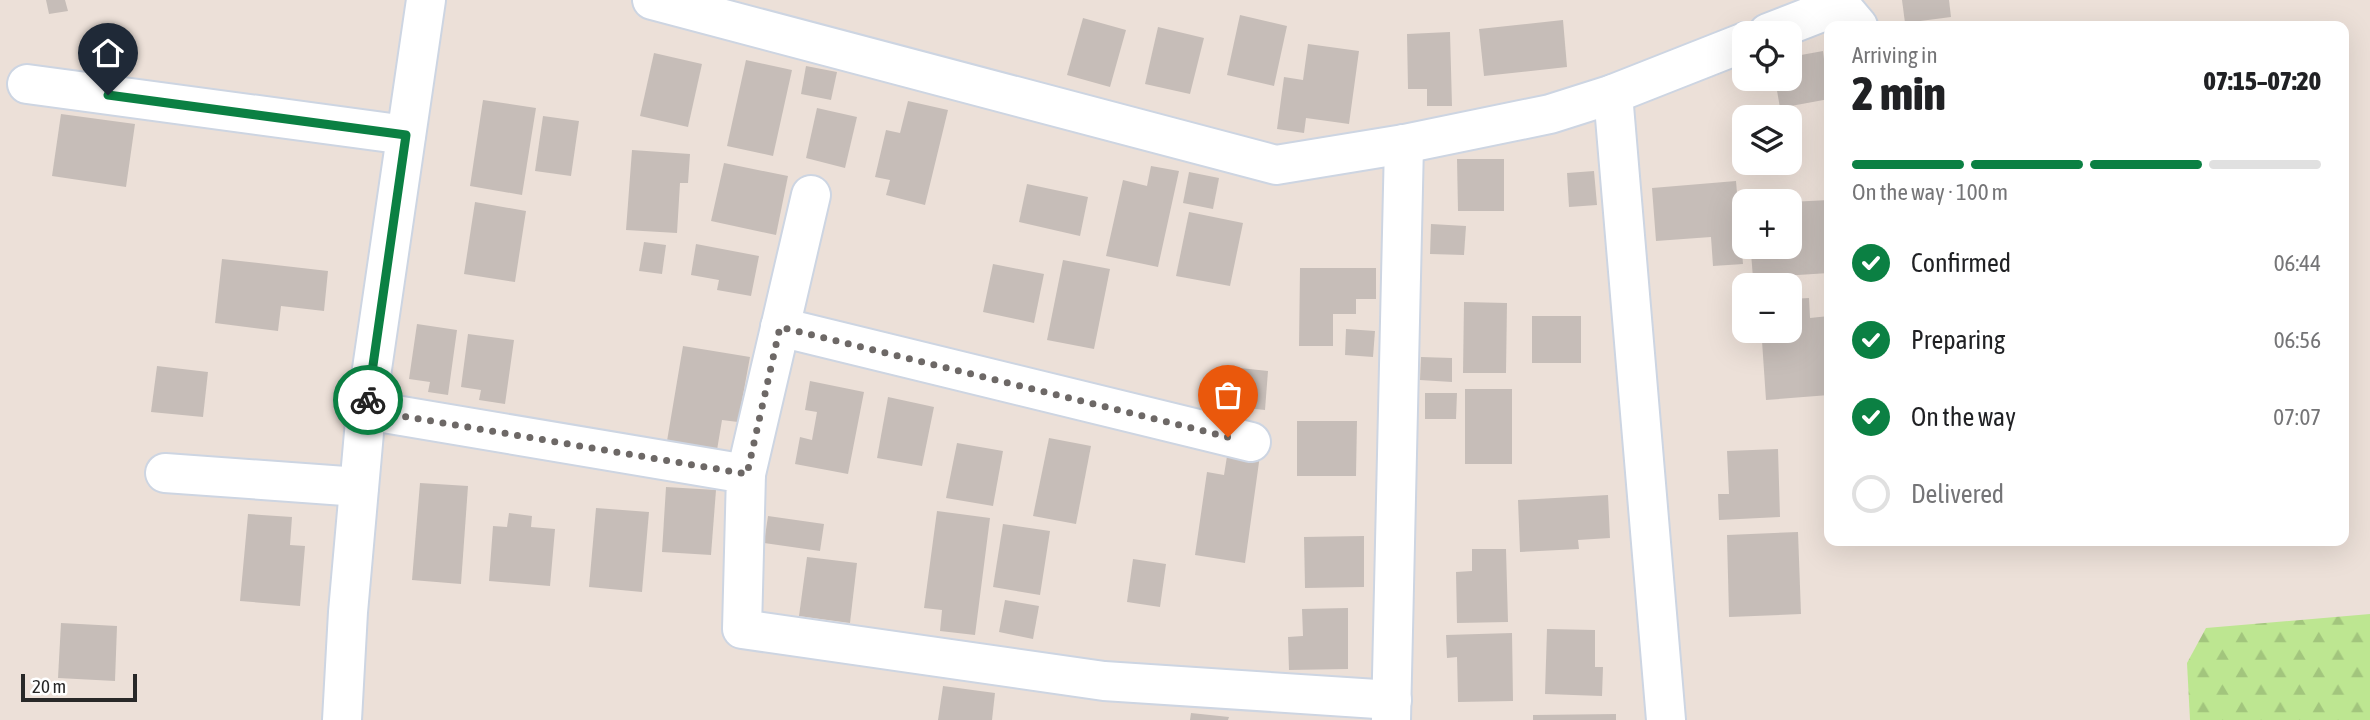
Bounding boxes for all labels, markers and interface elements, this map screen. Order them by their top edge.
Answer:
map controls [1732,21,1802,343]
button: locate [1732,21,1802,91]
pin [78,23,138,95]
icon: home [89,34,127,72]
text: Arriving in [1852,42,1938,68]
text: 07:15–07:20 [2204,66,2321,96]
text: 2 min [1852,67,1946,120]
button: layers [1732,105,1802,175]
text: On the way · 100 m [1852,179,2008,205]
button: + [1732,189,1802,259]
icon: check [1852,244,1890,282]
text: Confirmed [1911,248,2011,278]
text: 06:44 [2274,250,2321,276]
button: − [1732,273,1802,343]
icon: check [1852,321,1890,359]
text: Preparing [1911,325,2005,355]
text: 06:56 [2274,327,2321,353]
courier [333,365,403,435]
pin [1198,365,1258,437]
icon: bag [1209,376,1247,414]
icon: bike [349,381,387,419]
icon: check [1852,398,1890,436]
text: On the way [1911,402,2016,432]
text: 07:07 [2273,404,2321,430]
text: Delivered [1911,479,2004,509]
scale bar [21,671,136,703]
text: 20 m [32,675,66,697]

